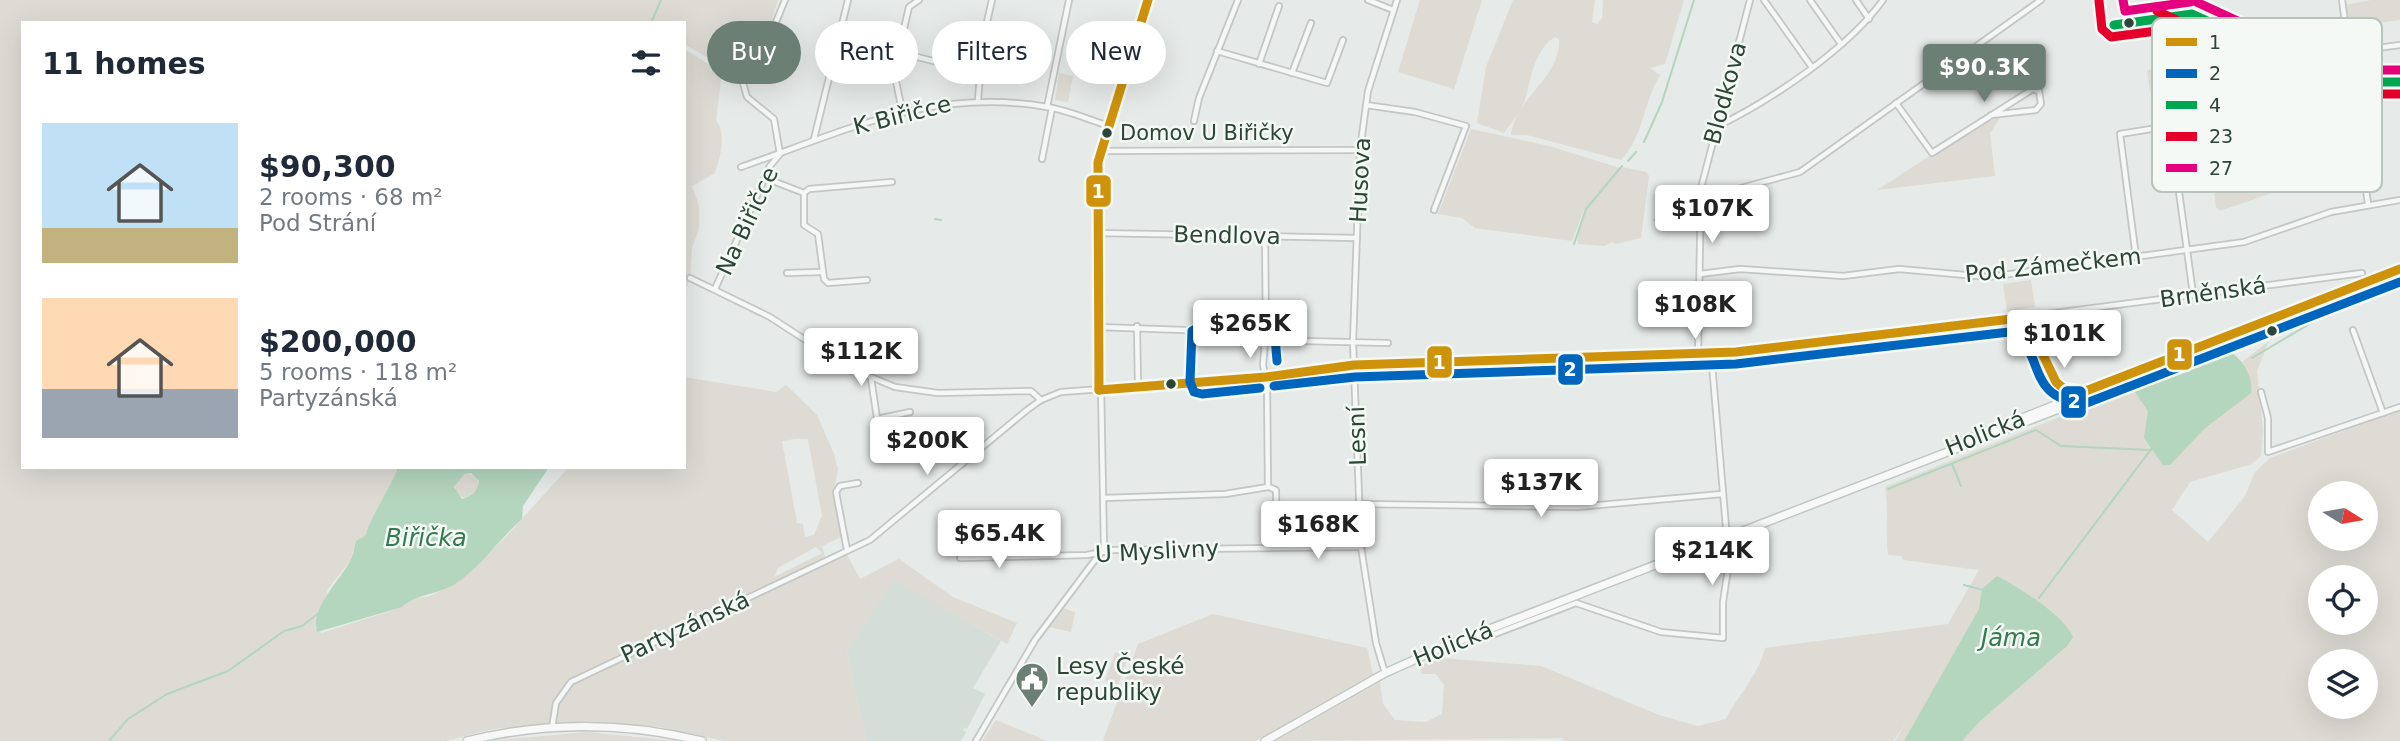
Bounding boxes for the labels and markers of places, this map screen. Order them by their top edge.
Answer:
unlabelled marker [2122,16,2136,30]
pin: $90.3K [1927,44,2041,104]
place label: Domov U Biřičky [1120,121,1294,145]
marker: Domov U Biřičky [1100,126,1114,140]
pin: $107K [1663,186,1761,245]
pin: $108K [1646,282,1744,341]
pin: $265K [1201,300,1299,360]
pin: $101K [2015,310,2113,370]
unlabelled marker [2265,324,2279,338]
pin: $112K [812,328,910,388]
unlabelled marker [1164,377,1178,391]
pin: $200K [878,418,976,477]
pin: $137K [1492,460,1590,519]
pin: $168K [1269,502,1367,561]
pin: $65.4K [942,510,1056,570]
pin: $214K [1663,528,1761,587]
place label: Lesy České republiky [1056,652,1184,705]
public building icon: Lesy České republiky [1013,660,1051,709]

